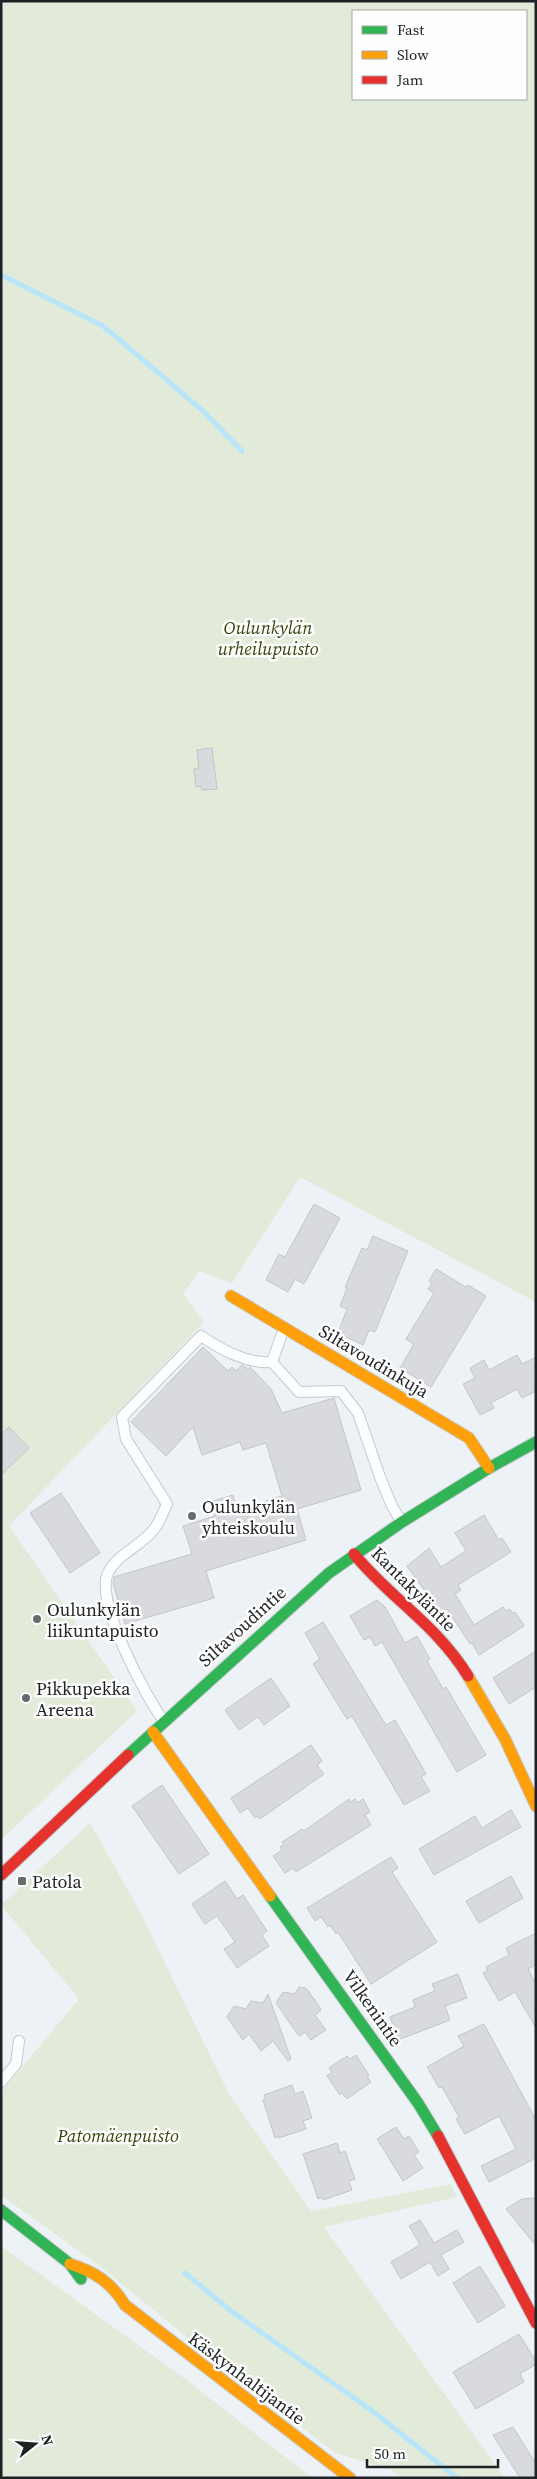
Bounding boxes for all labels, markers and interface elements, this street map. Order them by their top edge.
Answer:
legend [352,10,527,100]
text: Fast [397,19,424,40]
text: Slow [397,44,429,65]
text: Jam [396,69,424,90]
park label: Oulunkylän urheilupuisto [217,615,319,661]
street label: Siltavoudinkuja [314,1318,434,1404]
place label: Oulunkylän yhteiskoulu [202,1494,296,1540]
marker: Oulunkylän yhteiskoulu [186,1510,198,1522]
street label: Kantakyläntie [366,1541,462,1637]
street label: Siltavoudintie [193,1580,291,1672]
place label: Oulunkylän liikuntapuisto [47,1597,159,1643]
marker: Oulunkylän liikuntapuisto [31,1613,43,1625]
place label: Pikkupekka Areena [36,1676,131,1722]
marker: Pikkupekka Areena [20,1692,32,1704]
place label: Patola [32,1869,82,1894]
marker: Patola [16,1875,28,1887]
street label: Vilkenintie [337,1965,409,2051]
park label: Patomäenpuisto [56,2123,179,2148]
street label: Käskynhaltijantie [183,2326,311,2430]
north arrow [10,2419,60,2469]
text: N [36,2432,58,2448]
scale bar [367,2436,498,2468]
text: 50 m [374,2443,406,2464]

